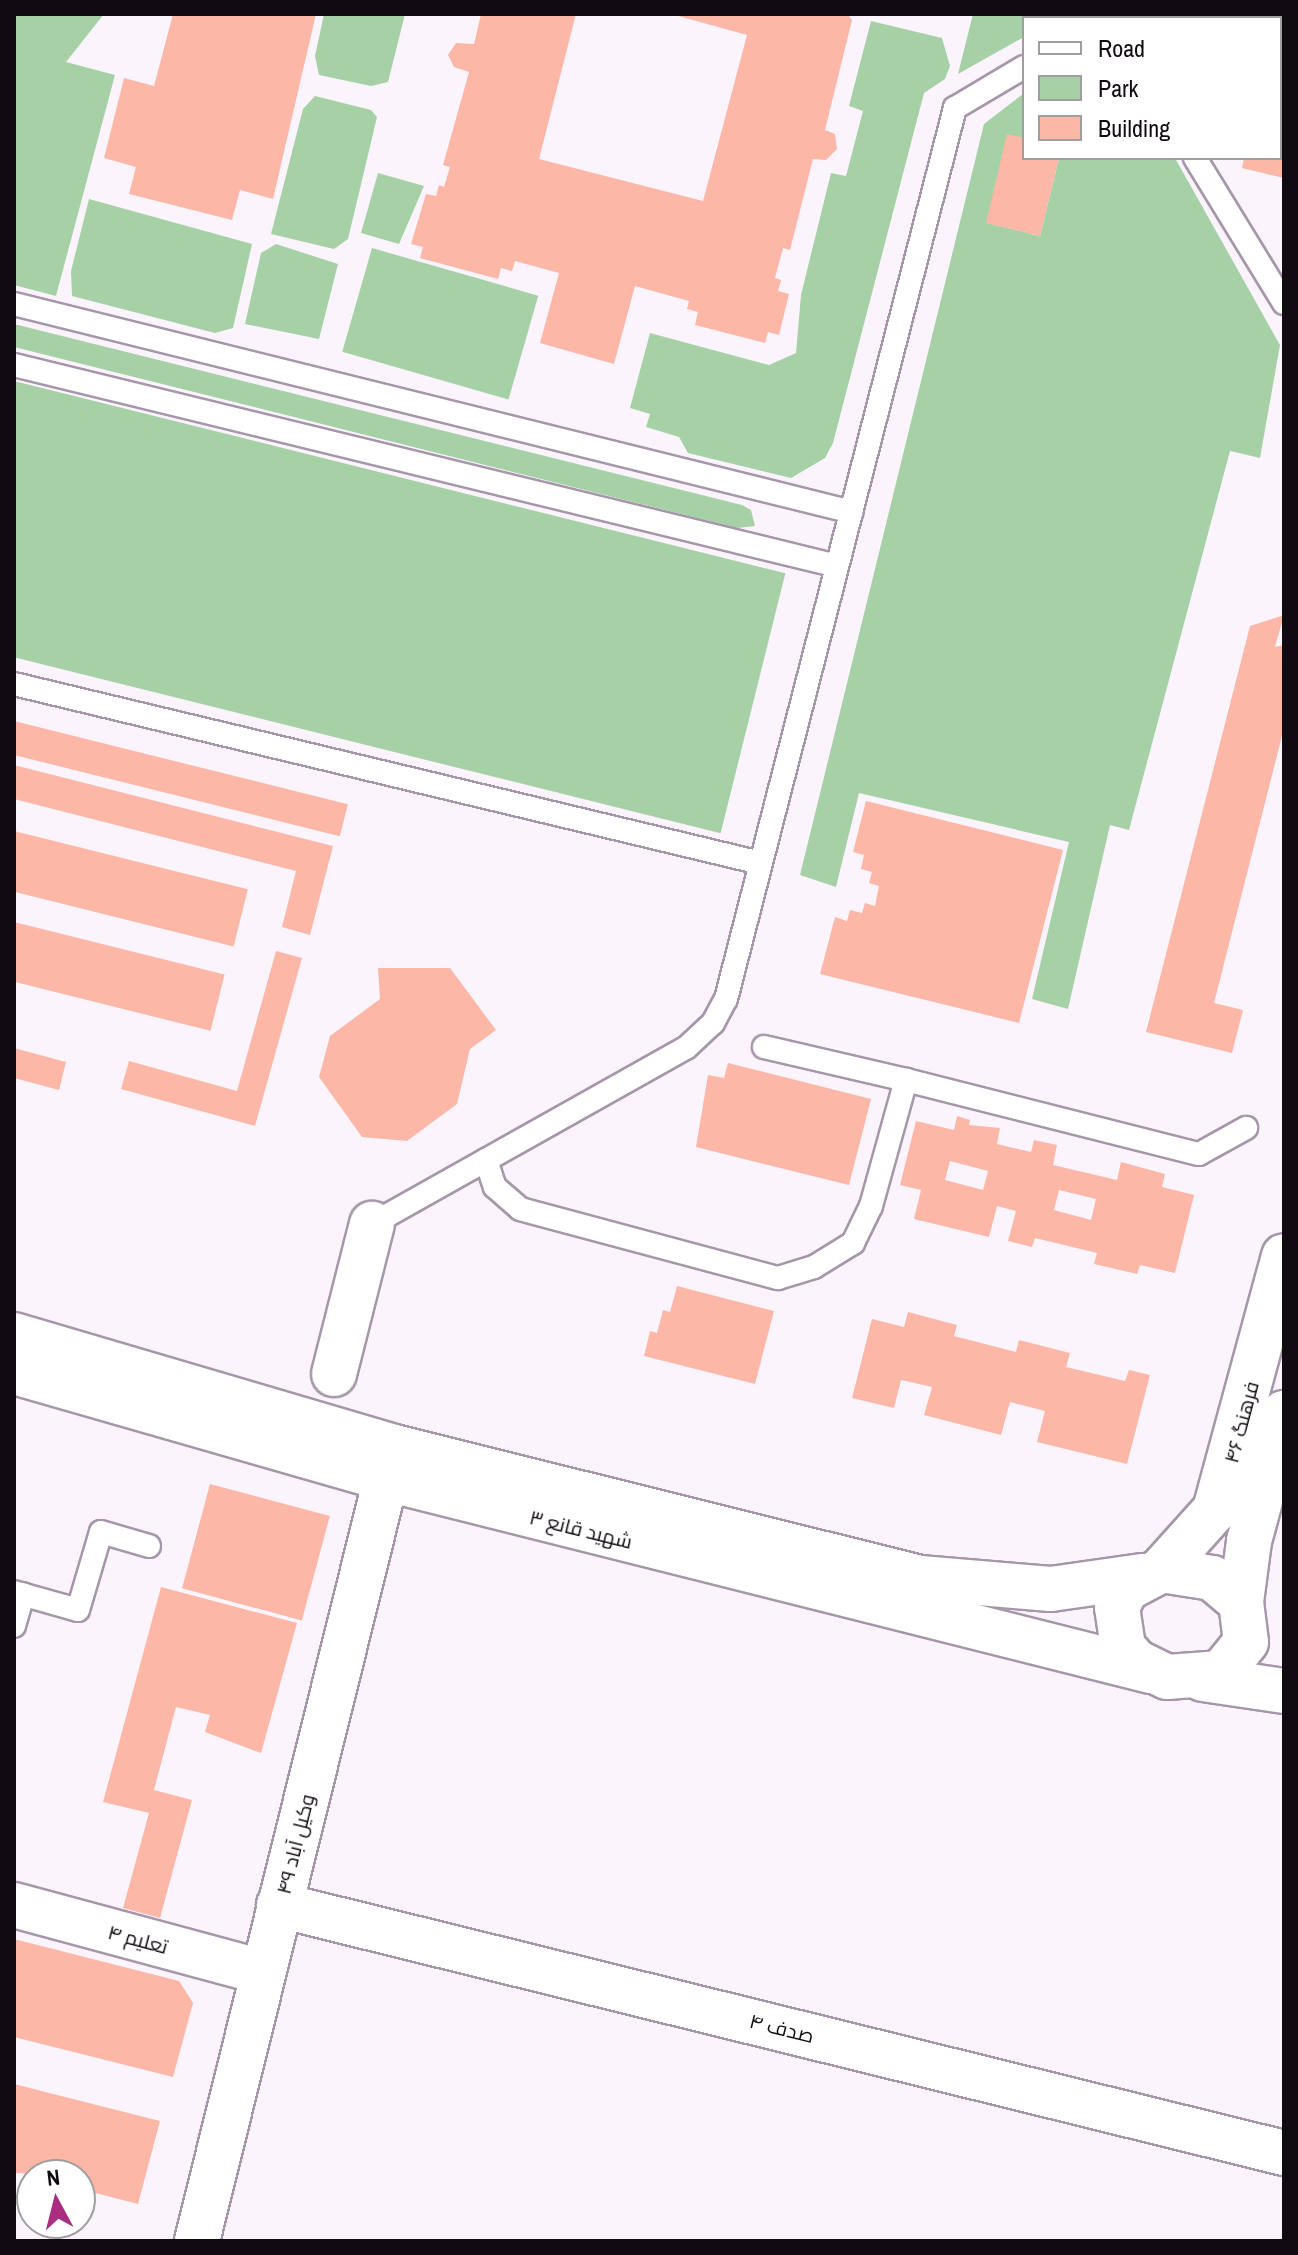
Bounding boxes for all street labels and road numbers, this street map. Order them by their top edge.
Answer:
street label: فرهنگ ۴۶ [1219,1378,1263,1466]
street label: شهید قانع ۳ [527,1505,635,1553]
street label: وکیل آباد ۴۹ [271,1791,319,1897]
street label: تعلیم ۴ [105,1920,171,1958]
street label: صدف ۴ [747,2008,817,2048]

